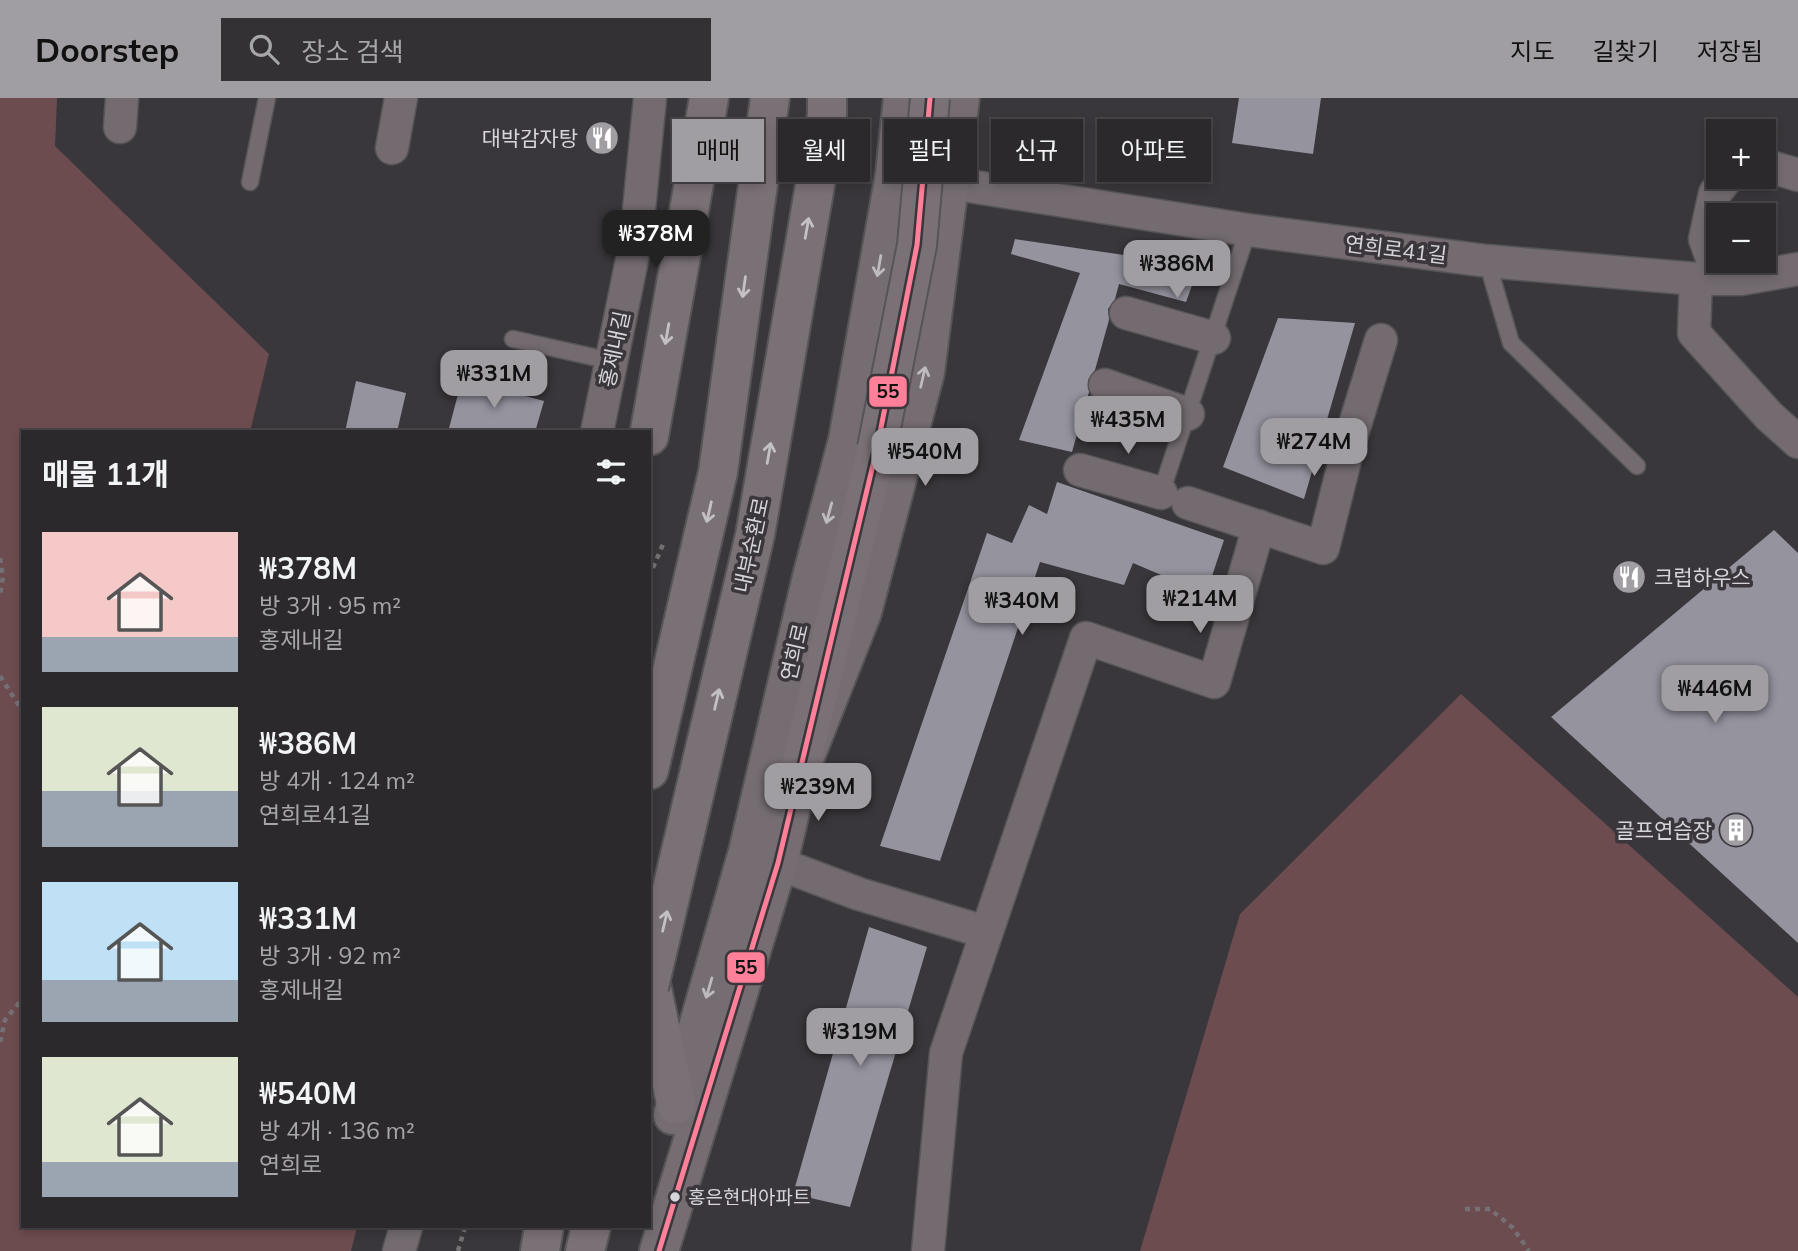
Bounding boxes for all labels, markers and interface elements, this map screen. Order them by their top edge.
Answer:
search box [221,18,711,81]
text: Doorstep [35,29,179,70]
icon: search [245,30,283,68]
text: 장소 검색 [301,35,404,68]
text: 지도 [1510,36,1555,66]
text: 길찾기 [1593,36,1659,66]
text: 저장됨 [1697,36,1763,66]
restaurant icon: 대박감자탕 [583,119,621,157]
chip: 매매 [672,119,764,182]
chip: 월세 [778,119,870,182]
chip: 필터 [884,119,977,182]
chip: 신규 [991,119,1083,182]
chip: 아파트 [1097,119,1211,182]
map controls [1706,119,1776,273]
button: + [1706,119,1776,189]
place label: 대박감자탕 [481,125,578,151]
button: − [1706,203,1776,273]
pin: ₩378M [607,211,705,270]
one-way arrow [801,217,814,240]
text: ₩378M [618,218,694,247]
street label: 연희로41길 [1344,230,1448,268]
pin: ₩386M [1128,240,1226,300]
text: ₩386M [1139,248,1215,277]
one-way arrow [872,254,885,277]
one-way arrow [737,275,750,298]
street label: 홍제내길 [593,309,635,389]
one-way arrow [660,322,673,345]
pin: ₩331M [445,350,543,410]
text: ₩331M [456,358,532,387]
one-way arrow [917,366,931,389]
line badge: 55 [868,375,908,408]
text: 55 [877,379,899,403]
pin: ₩435M [1079,396,1177,456]
text: ₩435M [1090,404,1166,433]
pin: ₩274M [1265,418,1363,478]
text: ₩274M [1276,426,1352,455]
pin: ₩540M [876,428,974,488]
text: ₩540M [887,436,963,465]
one-way arrow [763,442,776,465]
icon: filters [592,453,630,491]
text: 매물 11개 [42,455,169,493]
street label: 내부순환로 [728,495,774,595]
one-way arrow [702,500,715,523]
one-way arrow [822,501,835,523]
text: ₩378M [259,549,357,587]
restaurant icon: 크럽하우스 [1610,558,1648,596]
icon: home [98,560,182,644]
place label: 크럽하우스 [1654,564,1751,590]
pin: ₩214M [1151,575,1249,635]
pin: ₩340M [973,578,1071,637]
text: ₩214M [1162,583,1238,612]
text: ₩340M [984,585,1060,614]
text: 방 3개 · 95 m² [259,591,401,620]
street label: 연희로 [775,621,813,683]
text: 홍제내길 [259,625,344,654]
pin: ₩446M [1666,666,1764,725]
text: ₩446M [1677,673,1753,702]
one-way arrow [711,688,724,711]
text: ₩386M [259,724,357,762]
icon: home [98,735,182,819]
pin: ₩239M [769,764,867,823]
text: 방 4개 · 124 m² [259,766,415,795]
text: ₩239M [780,771,856,800]
text: 연희로41길 [259,800,371,829]
building icon: 골프연습장 [1717,811,1755,849]
place label: 골프연습장 [1615,817,1712,843]
text: ₩331M [259,899,357,937]
icon: home [98,910,182,994]
one-way arrow [659,910,672,932]
text: 방 3개 · 92 m² [259,941,401,970]
line badge: 55 [726,951,766,984]
text: 55 [735,955,757,979]
text: 홍제내길 [259,975,344,1004]
one-way arrow [702,976,715,999]
pin: ₩319M [811,1009,909,1068]
text: ₩319M [822,1016,898,1045]
text: ₩540M [259,1074,357,1112]
icon: home [98,1085,182,1169]
text: 방 4개 · 136 m² [259,1116,415,1145]
text: 연희로 [259,1150,322,1179]
place label: 홍은현대아파트 [688,1185,810,1209]
marker: 홍은현대아파트 [668,1190,682,1204]

